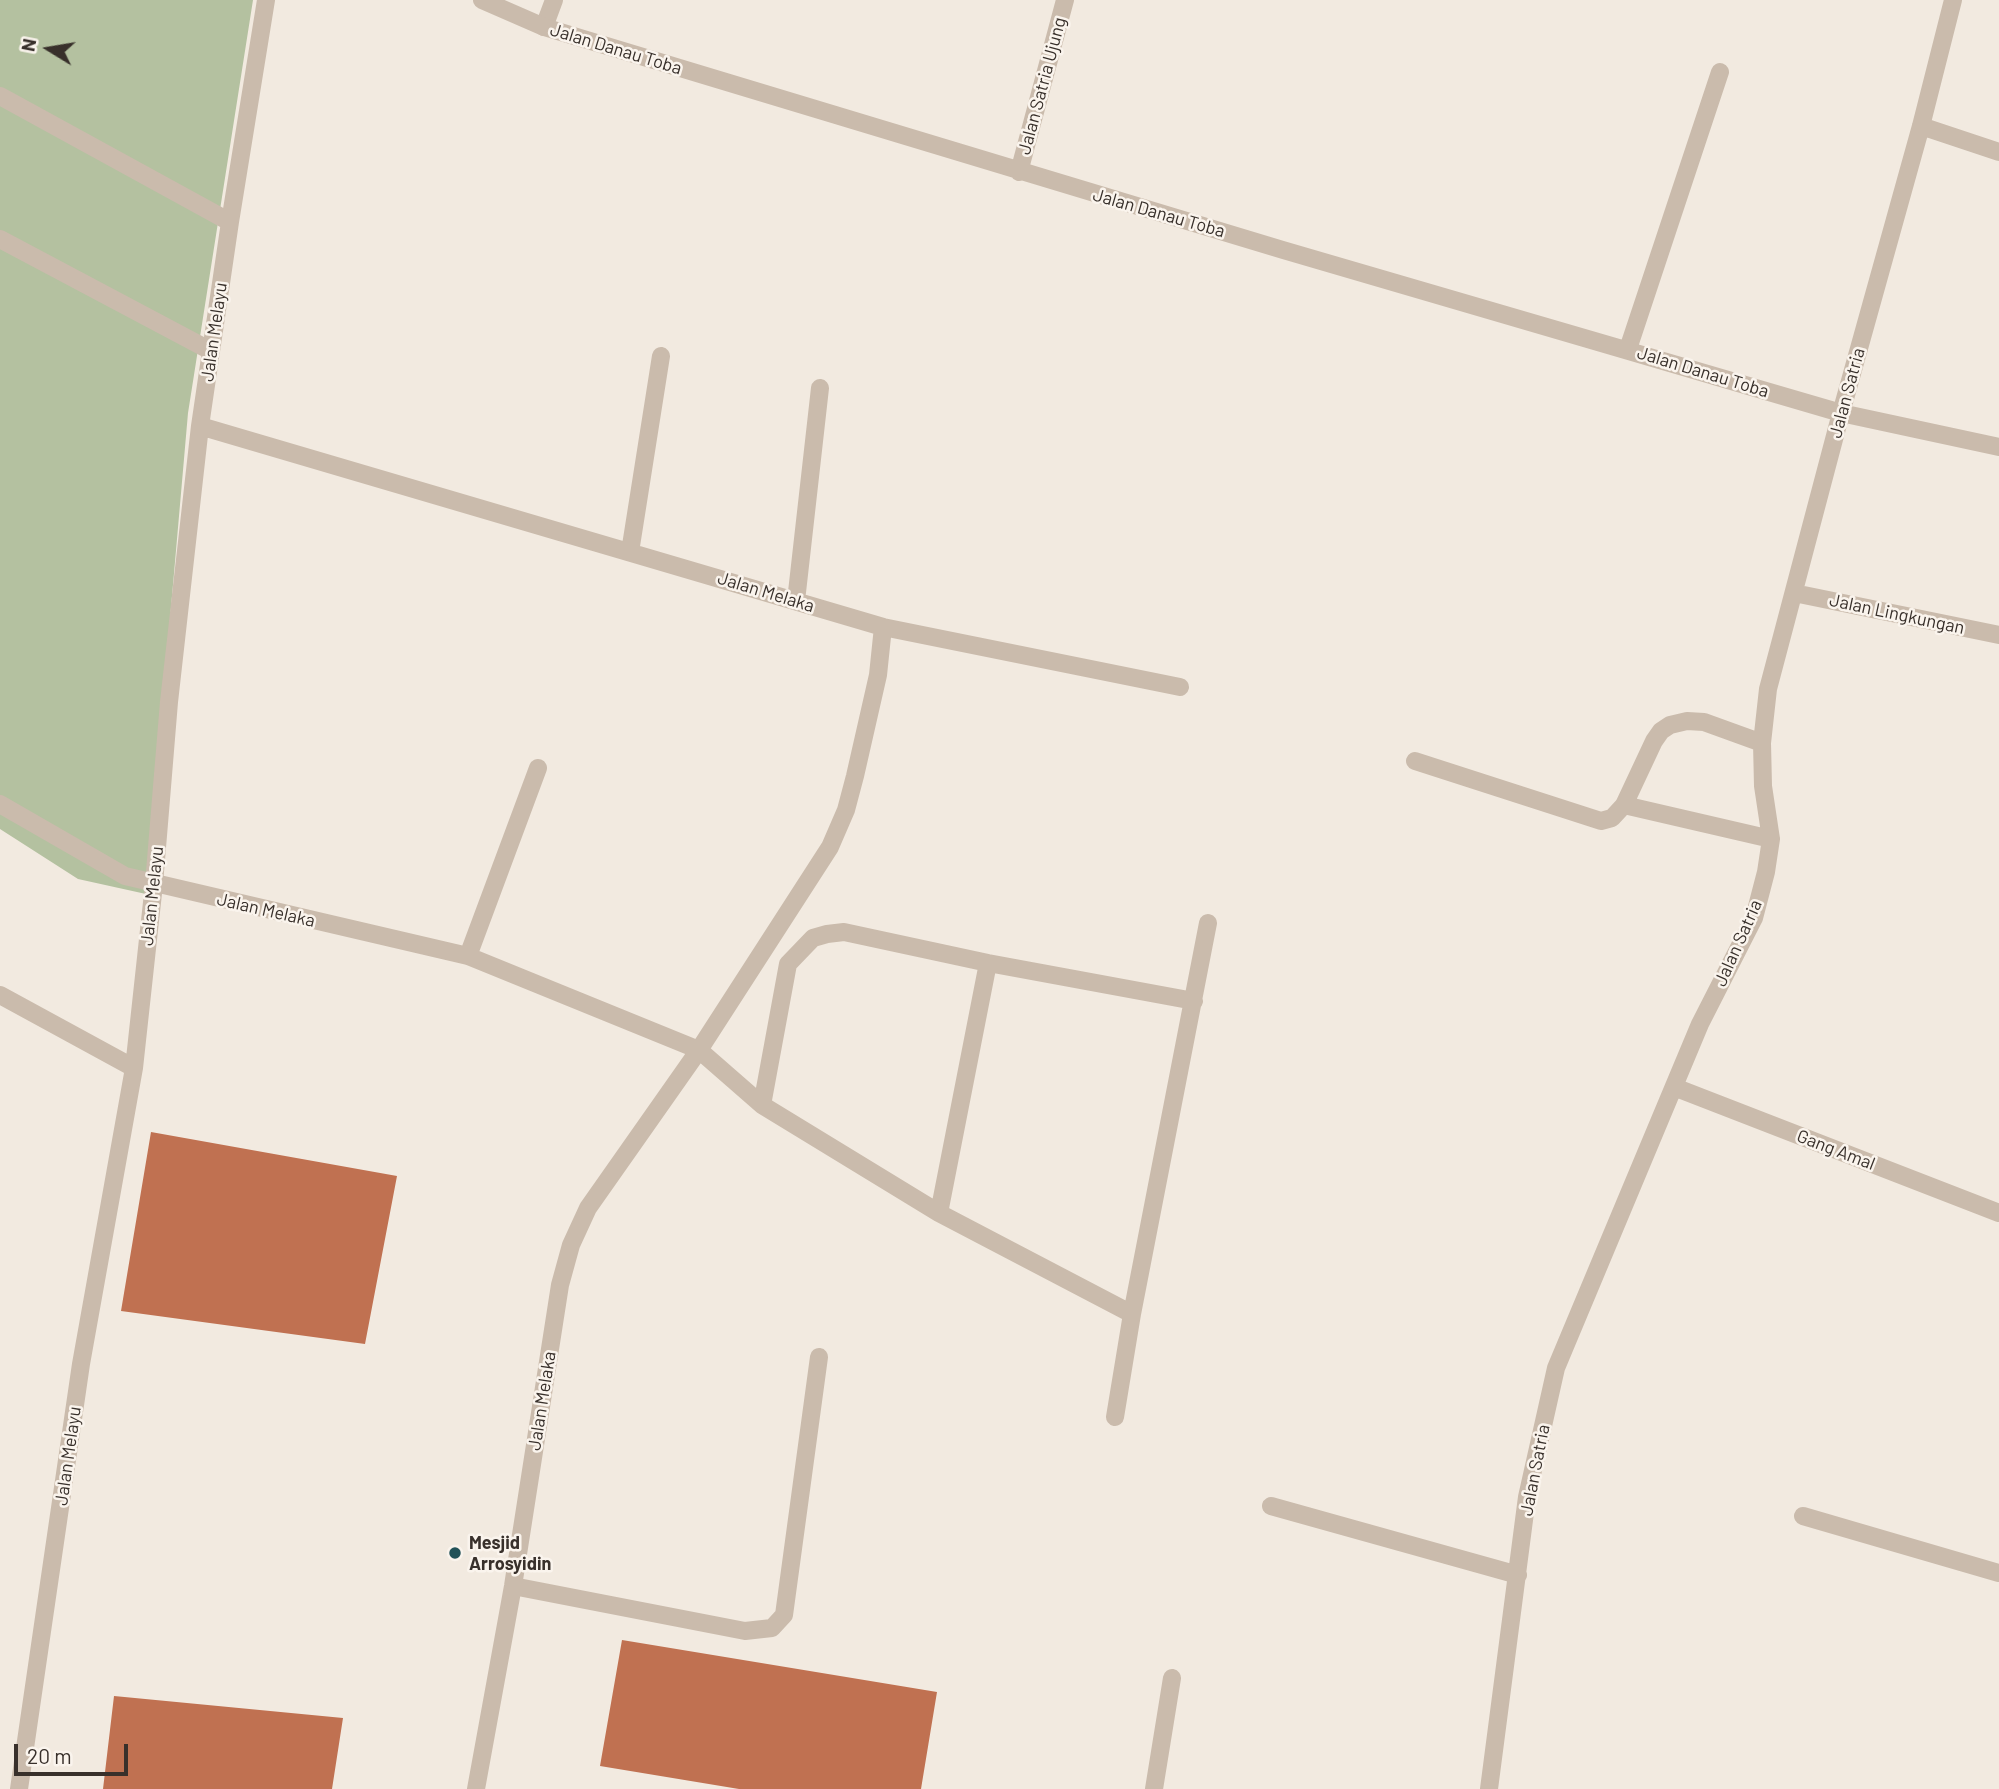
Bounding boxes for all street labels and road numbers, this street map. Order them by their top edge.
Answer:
street label: Jalan Satria Ujung [1013,15,1071,157]
street label: Jalan Danau Toba [548,19,684,79]
street label: Jalan Danau Toba [1090,184,1228,242]
street label: Jalan Melayu [196,281,232,383]
street label: Jalan Danau Toba [1635,342,1771,402]
street label: Jalan Satria [1825,345,1869,441]
street label: Jalan Melaka [715,567,817,617]
street label: Jalan Lingkungan [1828,589,1966,639]
street label: Jalan Melayu [136,845,168,947]
street label: Jalan Melaka [215,888,317,932]
street label: Jalan Satria [1709,896,1767,990]
street label: Gang Amal [1794,1125,1878,1175]
street label: Jalan Melaka [524,1350,560,1452]
street label: Jalan Melayu [50,1405,86,1507]
street label: Jalan Satria [1516,1422,1554,1518]

